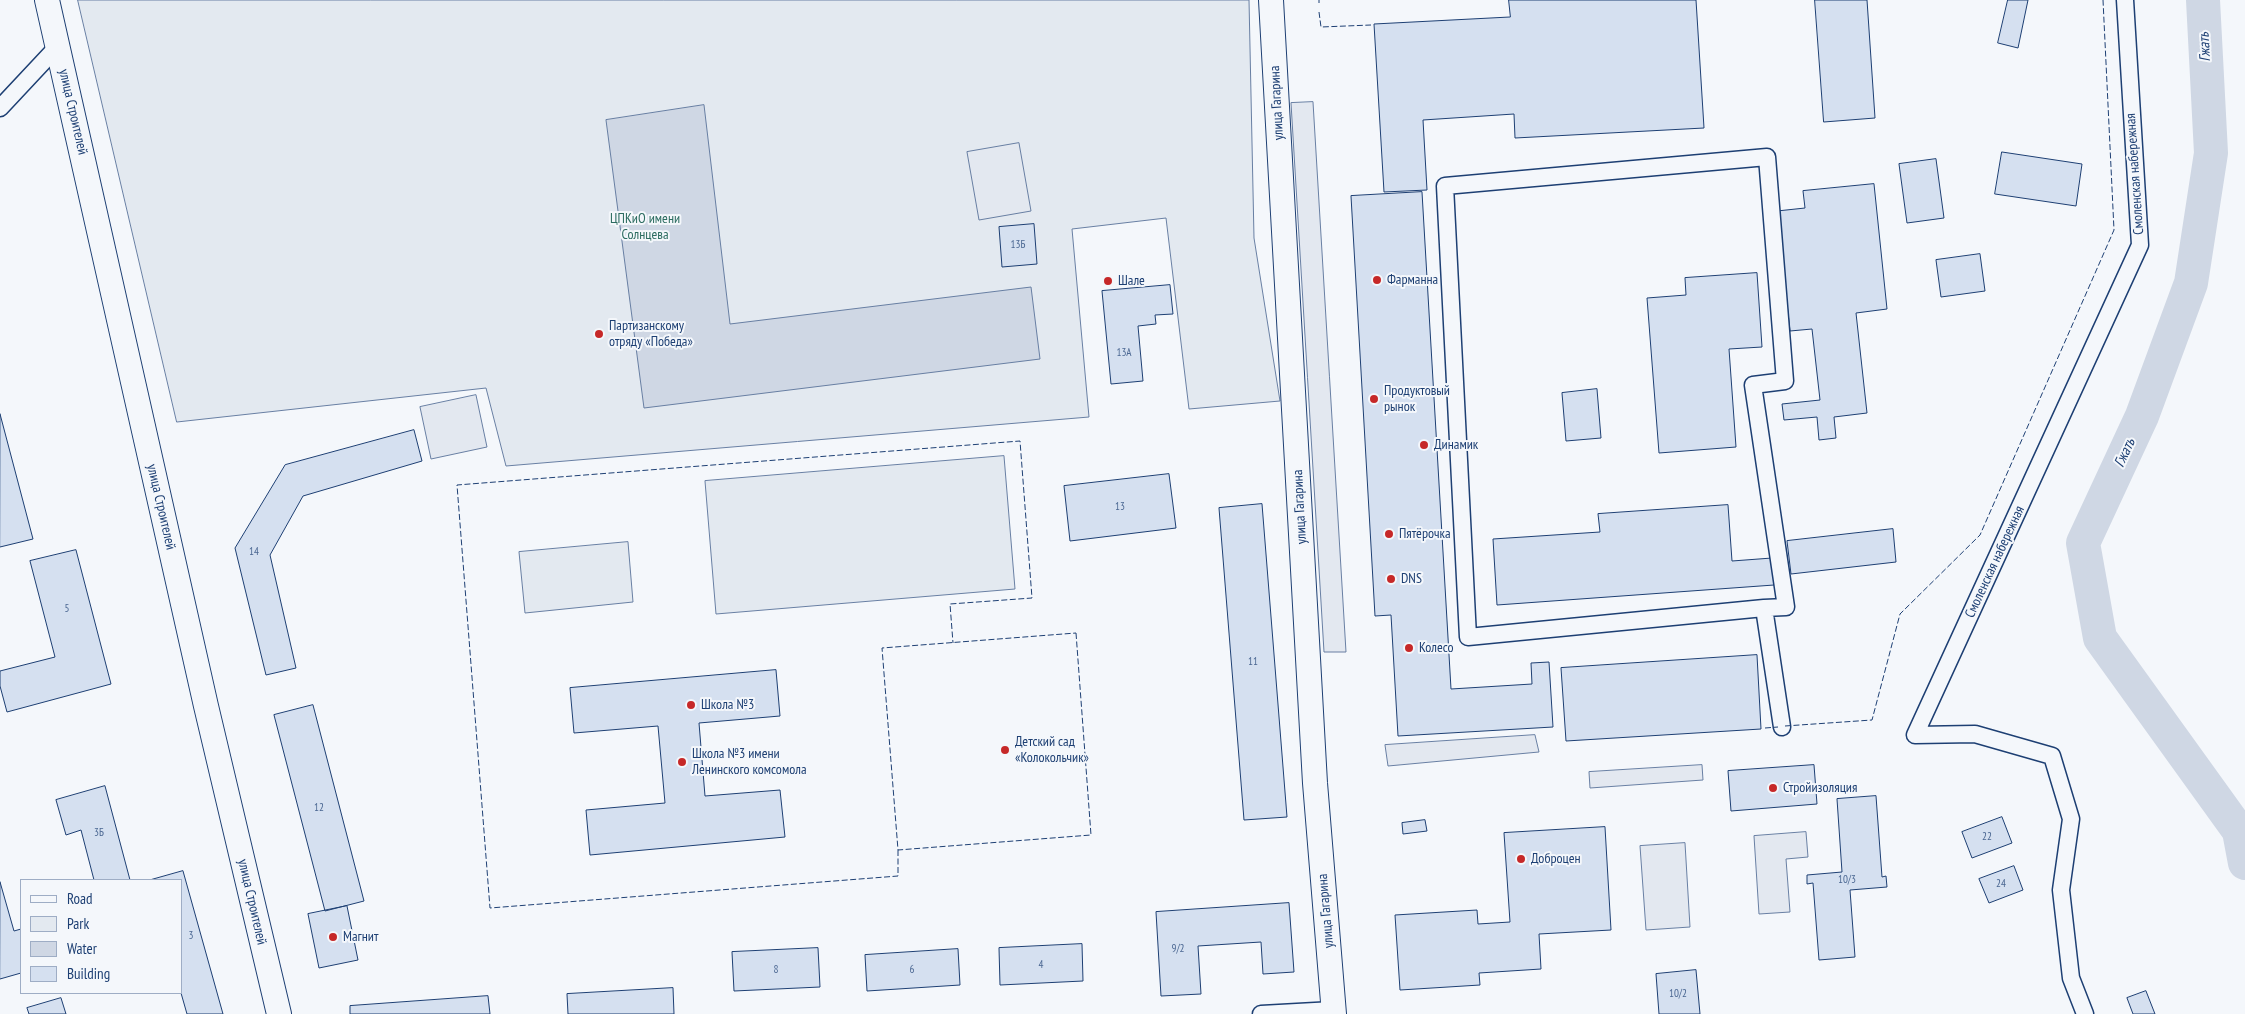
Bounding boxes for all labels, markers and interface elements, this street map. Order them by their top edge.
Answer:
water label: Гжать [2195,32,2215,62]
street label: улица Гагарина [1267,65,1287,141]
street label: улица Строителей [55,67,91,157]
street label: Смоленская набережная [2122,113,2148,235]
park label: ЦПКиО имени Солнцева [610,211,680,243]
house number: 13Б [1011,238,1025,252]
place label: Фарманна [1387,272,1438,288]
place label: Шале [1118,273,1145,289]
marker: Фарманна [1371,274,1383,286]
marker: Шале [1102,275,1114,287]
place label: Партизанскому отряду «Победа» [609,318,693,351]
marker: Партизанскому отряду «Победа» [593,328,605,340]
house number: 13А [1116,346,1132,360]
place label: Продуктовый рынок [1384,383,1450,416]
marker: Продуктовый рынок [1368,393,1380,405]
water label: Гжать [2111,436,2139,470]
place label: Динамик [1434,437,1478,453]
marker: Динамик [1418,439,1430,451]
street label: улица Строителей [143,462,179,552]
street label: улица Гагарина [1290,469,1310,545]
house number: 13 [1115,500,1125,514]
street label: Смоленская набережная [1962,503,2028,621]
place label: Пятёрочка [1399,526,1451,542]
marker: Пятёрочка [1383,528,1395,540]
house number: 14 [249,545,259,559]
place label: DNS [1401,571,1422,587]
marker: DNS [1385,573,1397,585]
house number: 5 [65,602,69,616]
place label: Колесо [1419,640,1453,656]
marker: Колесо [1403,642,1415,654]
house number: 11 [1248,655,1258,669]
place label: Школа №3 [701,697,754,713]
marker: Школа №3 [685,699,697,711]
place label: Детский сад «Колокольчик» [1015,734,1089,766]
marker: Детский сад «Колокольчик» [999,744,1011,756]
place label: Школа №3 имени Ленинского комсомола [692,746,807,779]
marker: Школа №3 имени Ленинского комсомола [676,756,688,768]
place label: Стройизоляция [1783,780,1857,796]
marker: Стройизоляция [1767,782,1779,794]
house number: 12 [314,801,324,815]
house number: 3Б [94,826,104,840]
house number: 22 [1982,830,1992,844]
place label: Доброцен [1531,851,1581,867]
marker: Доброцен [1515,853,1527,865]
street label: улица Строителей [234,857,270,947]
street label: улица Гагарина [1314,873,1338,949]
house number: 10/3 [1838,873,1856,887]
house number: 24 [1996,877,2006,891]
legend [20,879,182,994]
text: Road [67,889,93,908]
text: Park [67,914,89,933]
house number: 3 [189,929,193,943]
place label: Магнит [343,929,378,945]
marker: Магнит [327,931,339,943]
text: Water [67,939,97,958]
house number: 9/2 [1171,942,1185,956]
house number: 4 [1039,958,1043,972]
house number: 8 [774,963,778,977]
house number: 6 [910,963,914,977]
text: Building [67,964,110,983]
house number: 10/2 [1669,987,1687,1001]

